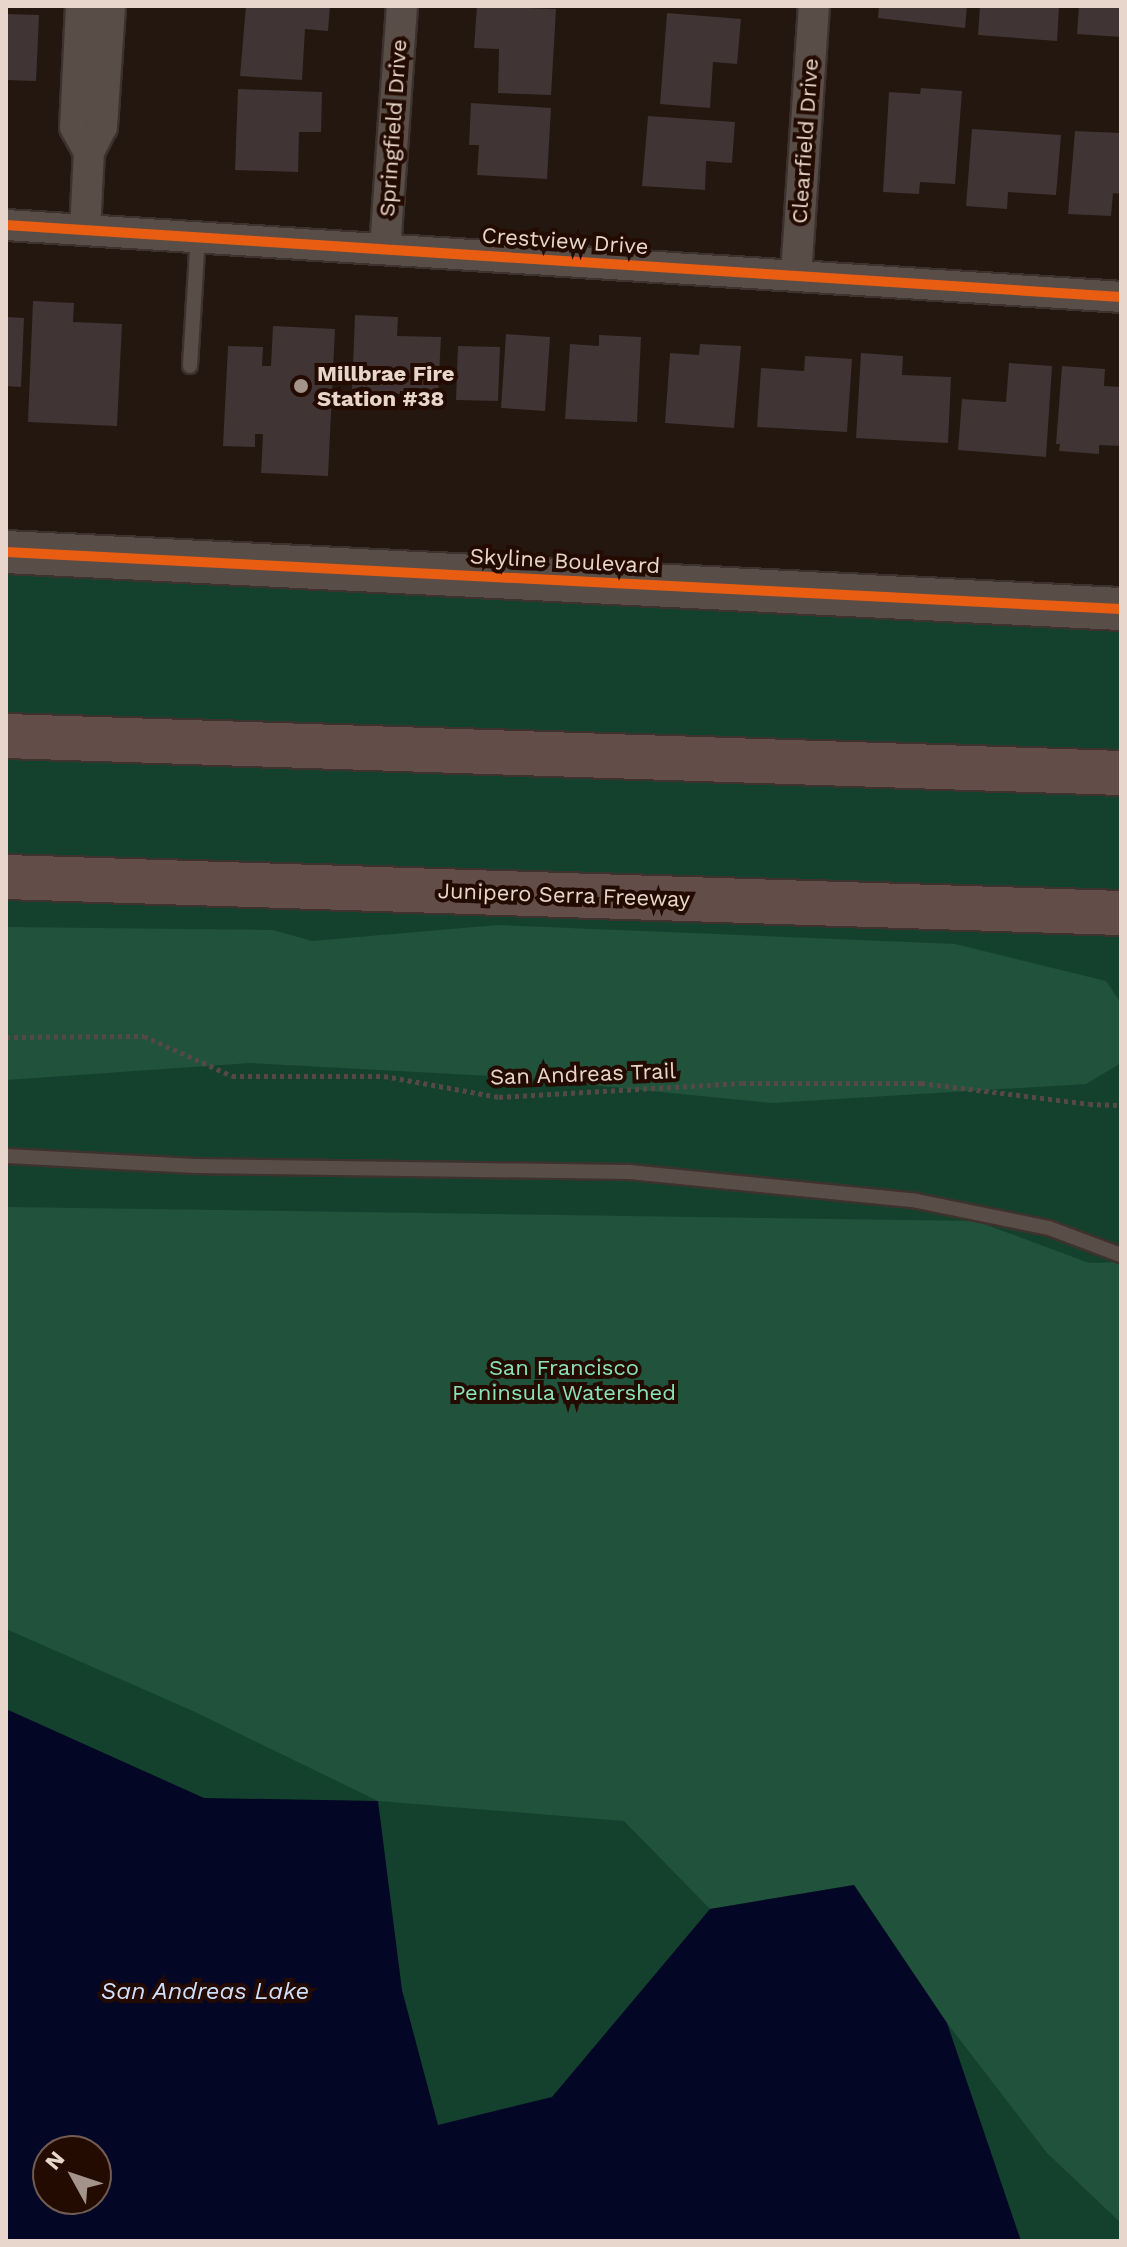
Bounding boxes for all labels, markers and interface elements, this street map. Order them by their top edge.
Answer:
street label: Springfield Drive [374,38,412,218]
street label: Clearfield Drive [786,57,824,225]
street label: Crestview Drive [481,222,649,260]
place label: Millbrae Fire Station #38 [317,360,455,412]
marker: Millbrae Fire Station #38 [292,377,310,395]
street label: Skyline Boulevard [469,543,661,579]
street label: Junipero Serra Freeway [437,877,691,913]
street label: San Andreas Trail [489,1058,677,1090]
park label: San Francisco Peninsula Watershed [451,1354,677,1406]
water label: San Andreas Lake [100,1978,310,2006]
north arrow [32,2135,112,2215]
text: N [40,2146,70,2175]

